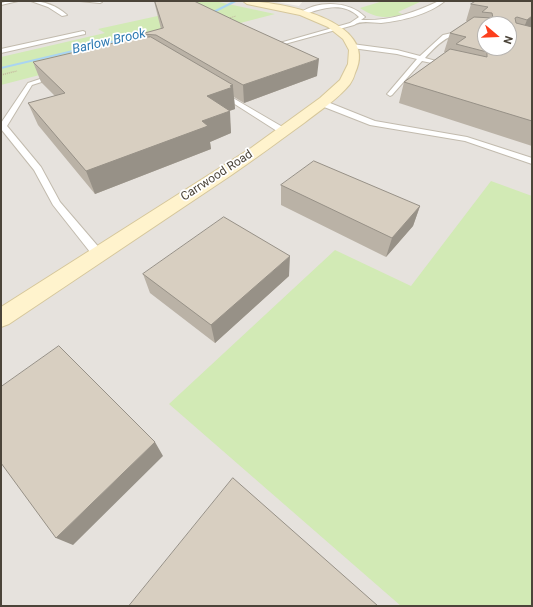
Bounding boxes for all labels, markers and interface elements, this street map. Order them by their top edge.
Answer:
north arrow [477,16,517,56]
water label: Barlow Brook [71,26,147,58]
text: N [500,34,515,46]
street label: Carrwood Road [178,147,256,205]

